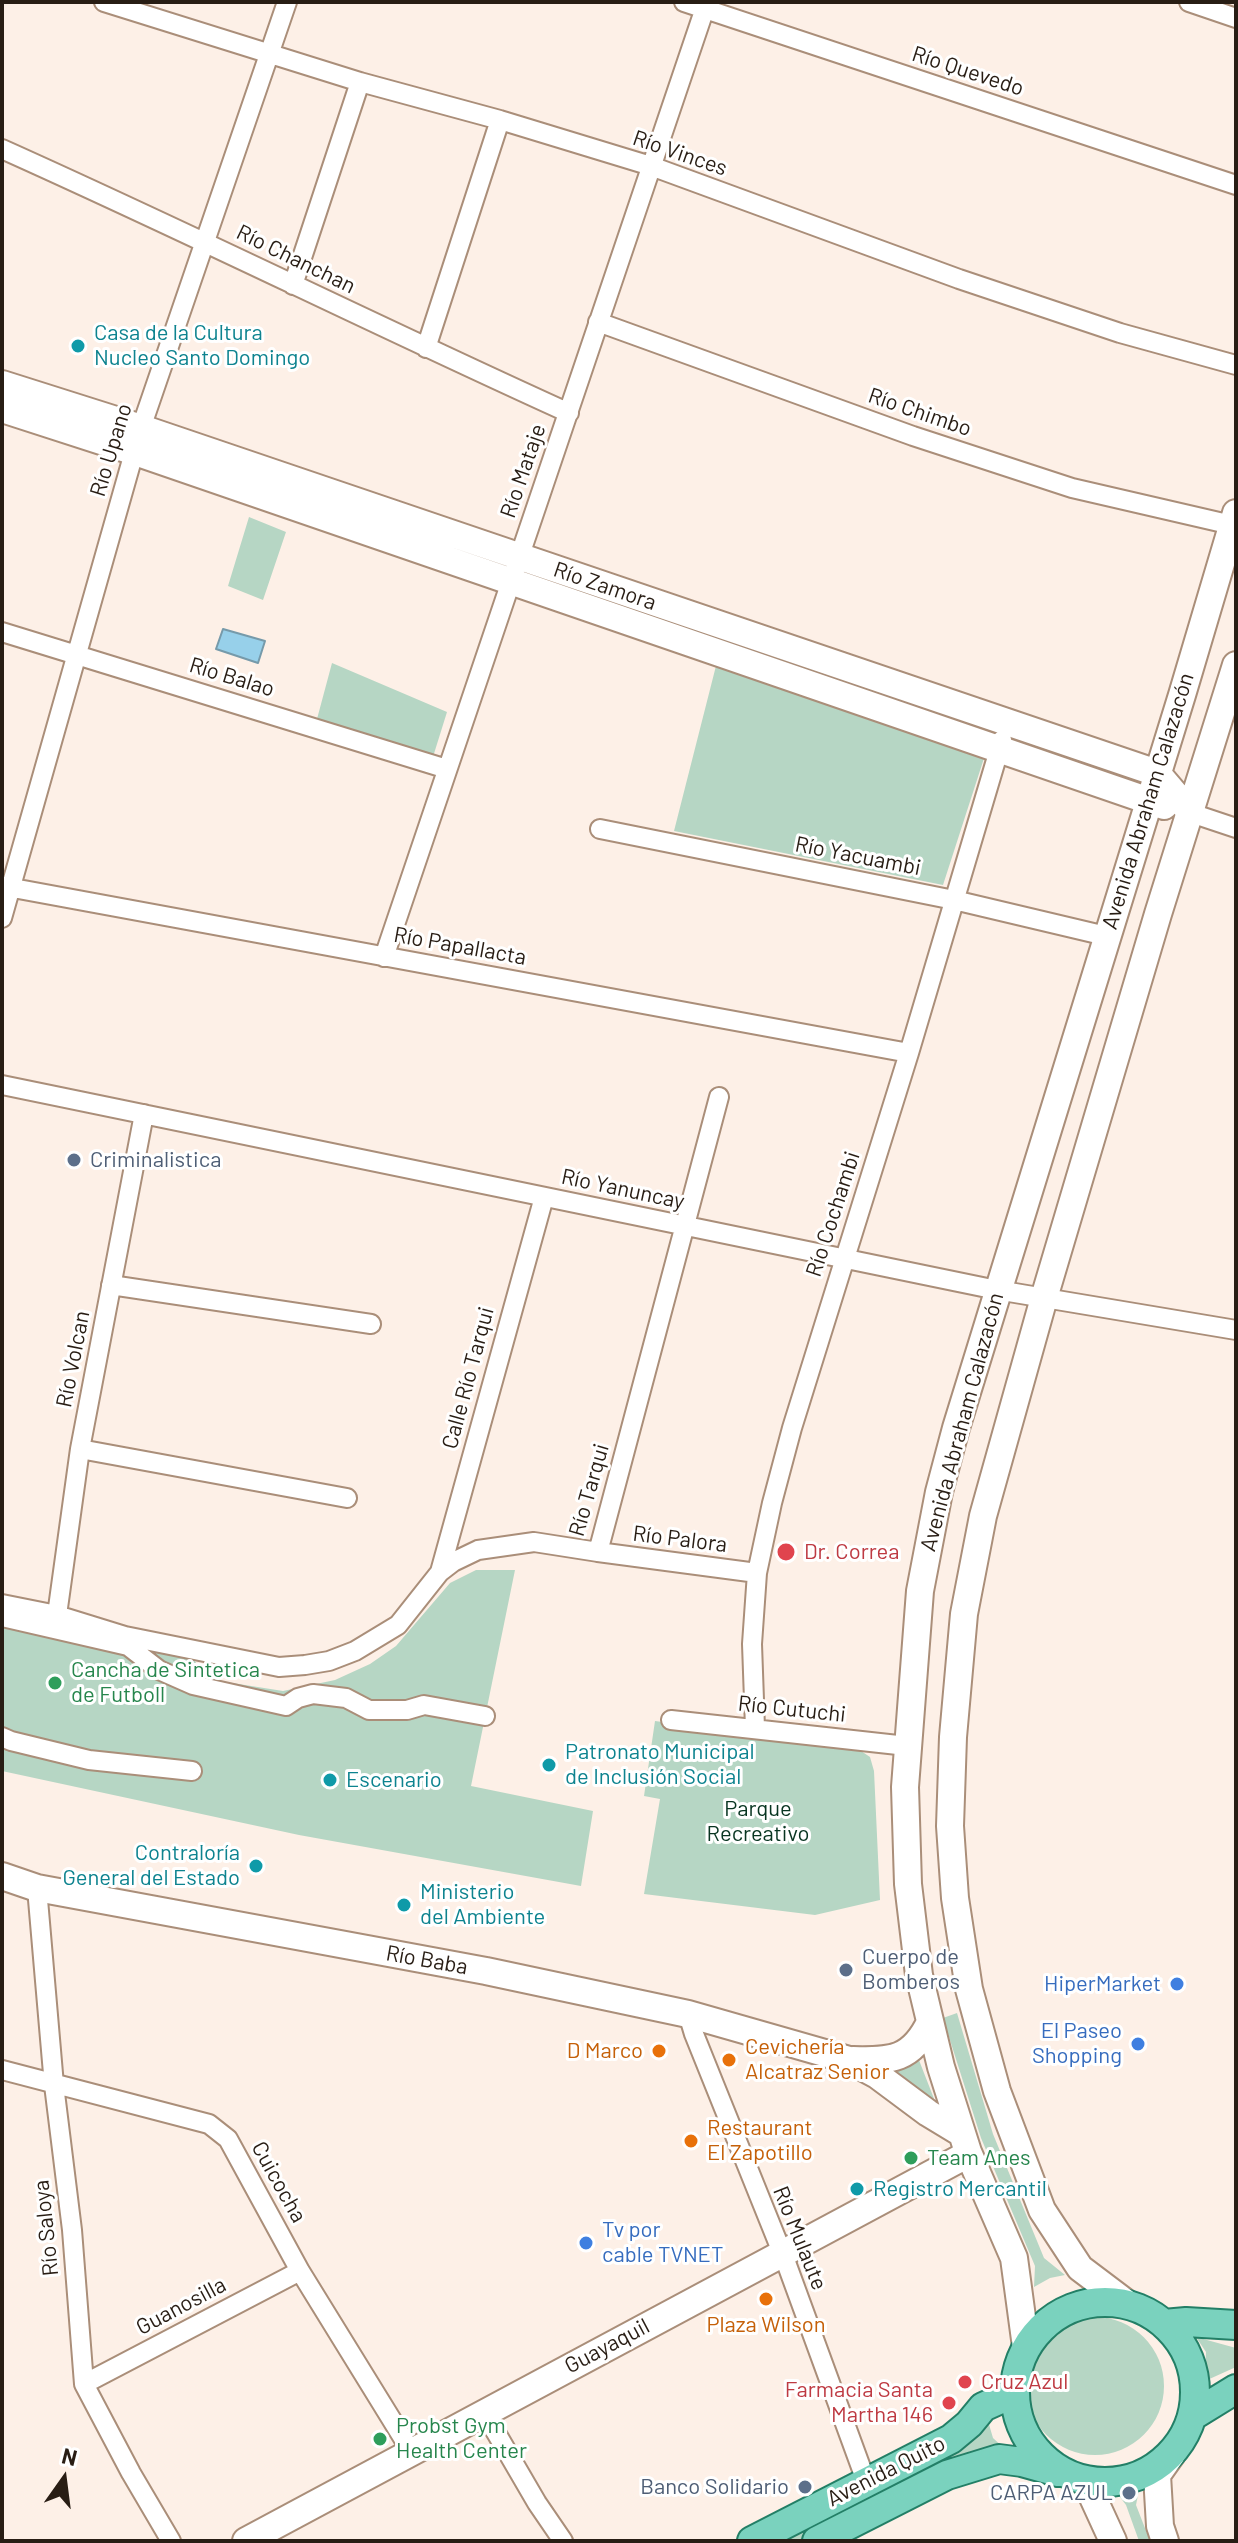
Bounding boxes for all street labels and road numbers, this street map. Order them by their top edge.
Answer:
street label: Río Quevedo [909,40,1027,102]
street label: Río Vinces [629,125,731,181]
street label: Río Chanchan [232,219,360,299]
street label: Río Chimbo [865,382,975,442]
street label: Río Upano [84,400,138,500]
street label: Río Mataje [495,420,551,522]
street label: Río Zamora [550,556,660,616]
street label: Río Balao [186,652,278,702]
street label: Avenida Abraham Calazacón [1096,670,1200,932]
street label: Río Yacuambi [793,831,923,881]
street label: Río Papallacta [392,921,528,971]
street label: Río Cochambi [800,1148,866,1280]
street label: Río Yanuncay [559,1163,687,1215]
street label: Avenida Abraham Calazacón [915,1290,1009,1554]
street label: Calle Río Tarqui [436,1304,500,1452]
street label: Río Volcan [51,1308,95,1410]
street label: Río Tarqui [563,1441,615,1539]
street label: Río Palora [631,1520,729,1558]
street label: Río Cutuchi [737,1690,847,1728]
street label: Río Baba [384,1940,470,1980]
street label: Cuicocha [246,2137,312,2227]
street label: Río Saloya [28,2179,64,2277]
street label: Río Mulaute [767,2182,833,2294]
street label: Guanosilla [132,2271,230,2341]
street label: Guayaquil [560,2313,654,2379]
street label: Avenida Quito [822,2430,950,2512]

